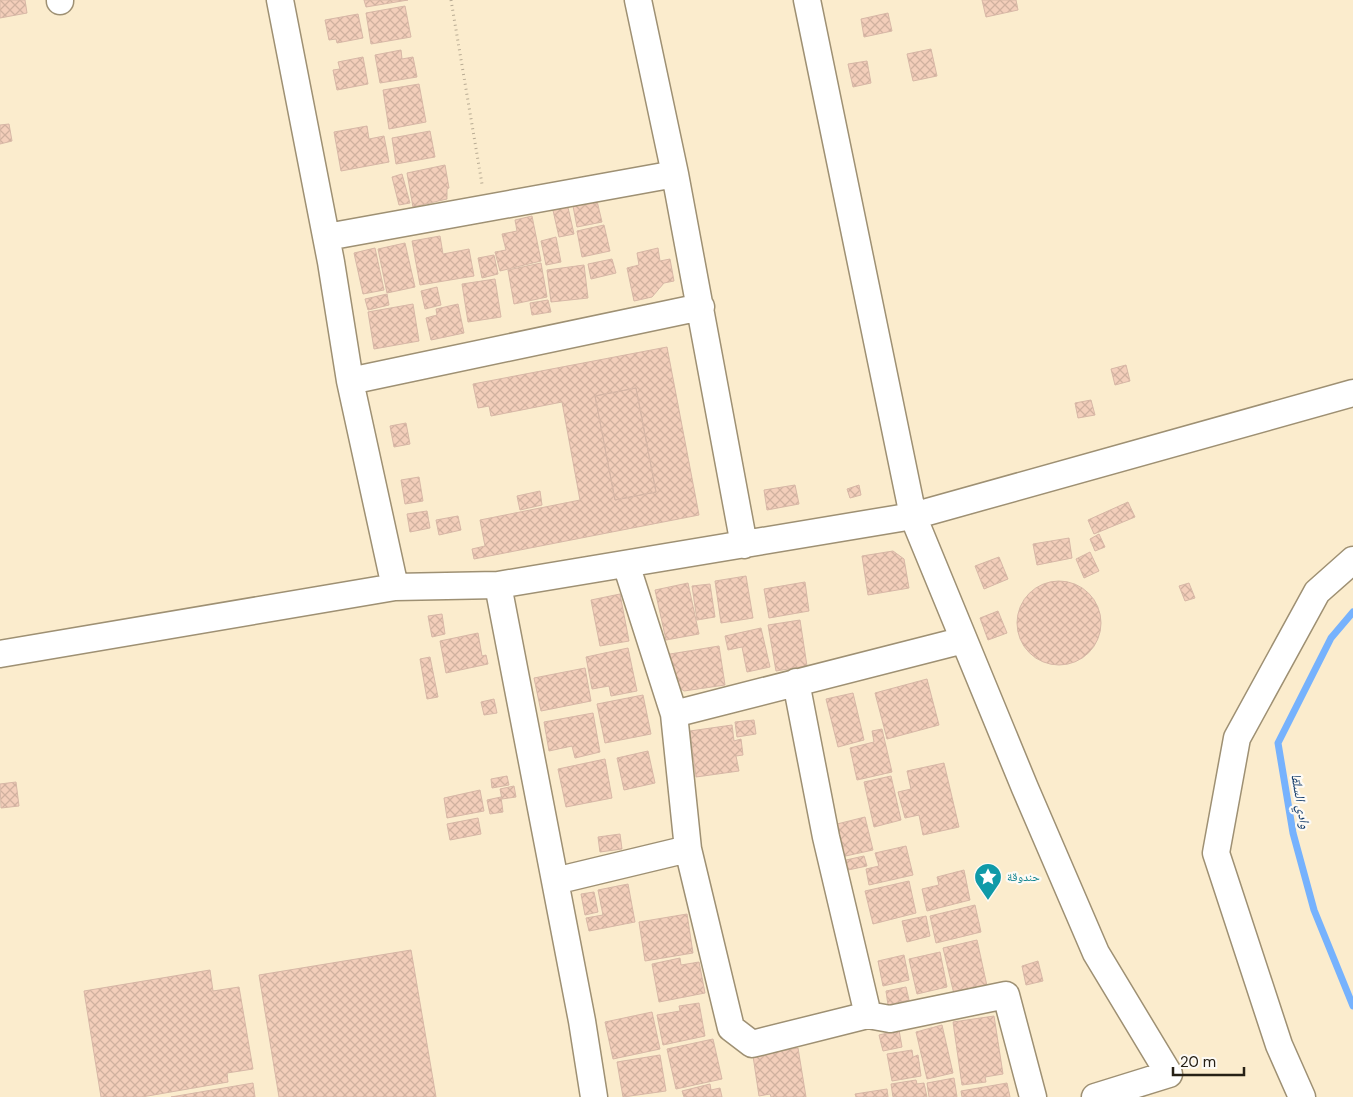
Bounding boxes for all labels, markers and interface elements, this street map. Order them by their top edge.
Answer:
water label: وادي السلقا [1285,772,1315,831]
place icon: حندوقة [973,862,1003,901]
place label: حندوقة [1007,869,1040,885]
scale bar [1173,1044,1244,1076]
text: 20 m [1180,1052,1216,1072]

